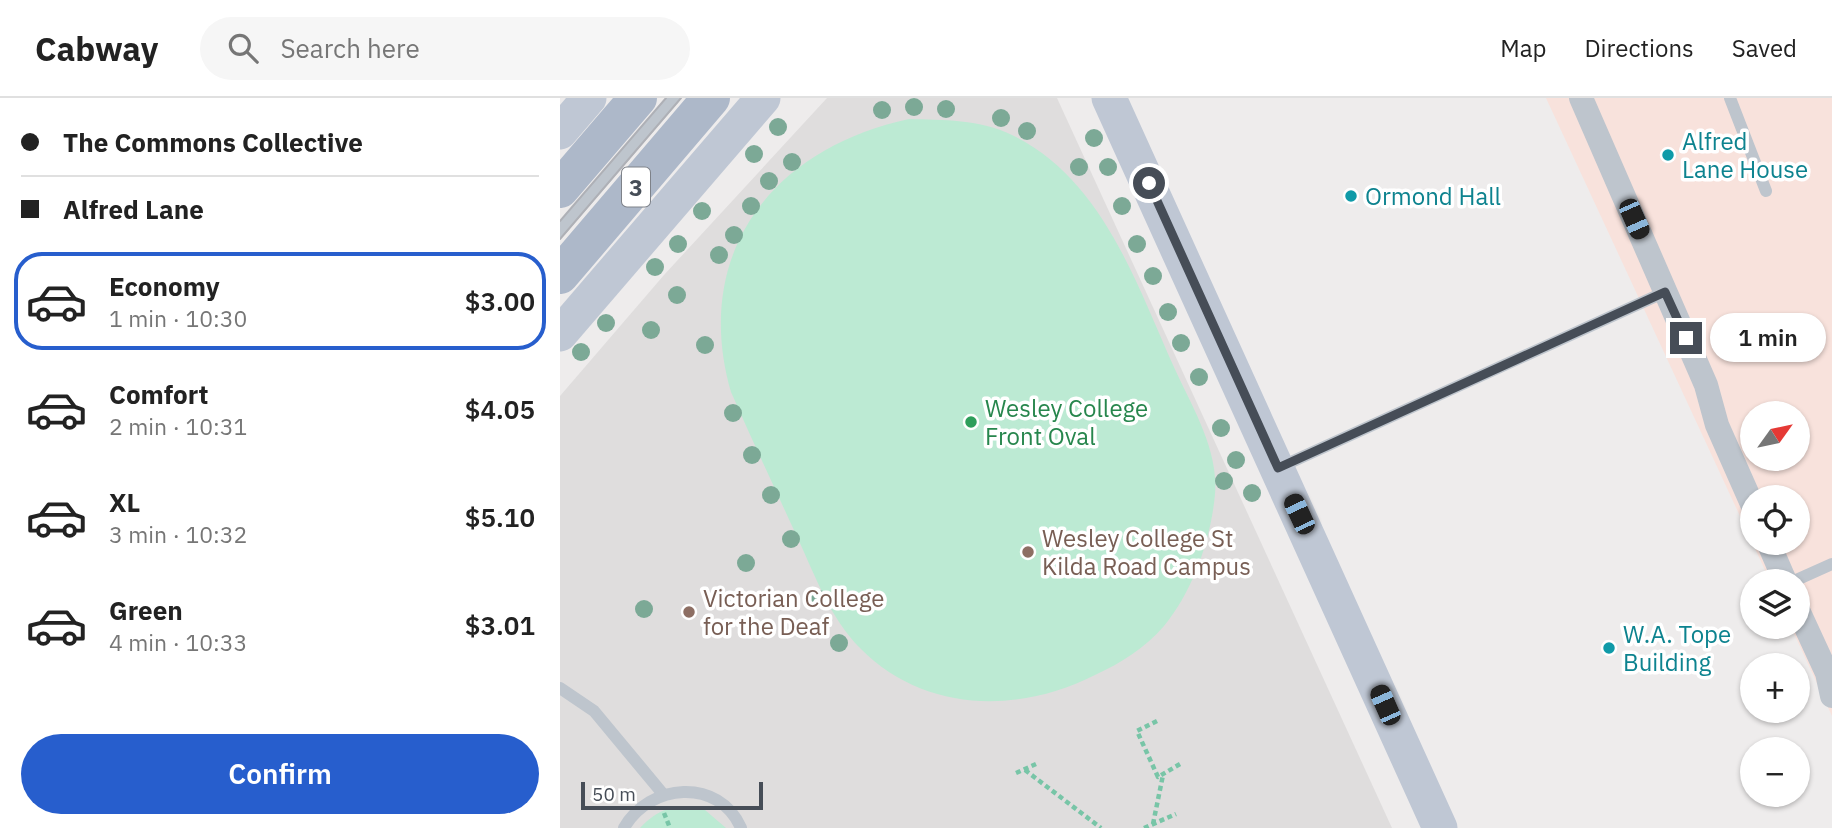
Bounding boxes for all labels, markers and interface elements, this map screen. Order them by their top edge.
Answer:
search box [200,17,690,80]
text: Cabway [35,27,158,70]
icon: search [224,29,262,67]
text: Search here [280,31,420,65]
text: Map [1500,32,1546,64]
text: Directions [1584,32,1694,64]
text: Saved [1732,32,1797,64]
text: The Commons Collective [63,125,363,159]
place label: Alfred Lane House [1682,125,1808,185]
marker: Alfred Lane House [1660,147,1676,163]
road number: 3 [622,167,650,206]
route start [1133,167,1165,199]
place label: Ormond Hall [1365,180,1501,212]
marker: Ormond Hall [1343,188,1359,204]
text: Alfred Lane [63,192,204,226]
car [1616,196,1653,242]
text: Economy [109,269,220,303]
icon: car [25,270,88,333]
text: $3.00 [465,284,535,318]
text: 1 min · 10:30 [109,303,247,333]
callout: 1 min [1710,314,1826,362]
route end [1670,322,1702,354]
text: 1 min [1738,322,1798,352]
text: Comfort [109,377,208,411]
icon: car [25,378,88,441]
text: $4.05 [465,392,535,426]
place label: Wesley College Front Oval [985,392,1148,452]
north arrow [1740,401,1810,471]
map controls [1740,401,1810,807]
text: 2 min · 10:31 [109,411,247,441]
marker: Wesley College Front Oval [963,414,979,430]
text: XL [109,485,140,519]
button: locate [1740,485,1810,555]
icon: car [25,486,88,549]
car [1281,491,1318,537]
text: $5.10 [465,500,535,534]
text: 3 min · 10:32 [109,519,247,549]
place label: Wesley College St Kilda Road Campus [1042,522,1251,582]
marker: Wesley College St Kilda Road Campus [1020,544,1036,560]
button: layers [1740,569,1810,639]
place label: Victorian College for the Deaf [703,582,885,642]
text: Green [109,593,183,627]
icon: car [25,594,88,657]
marker: Victorian College for the Deaf [681,604,697,620]
text: $3.01 [465,608,535,642]
place label: W.A. Tope Building [1623,618,1731,678]
text: 4 min · 10:33 [109,627,247,657]
marker: W.A. Tope Building [1601,640,1617,656]
button: + [1740,653,1810,723]
car [1367,682,1404,728]
button: Confirm [21,734,539,814]
button: − [1740,737,1810,807]
scale bar [581,779,763,811]
text: 50 m [592,782,636,806]

